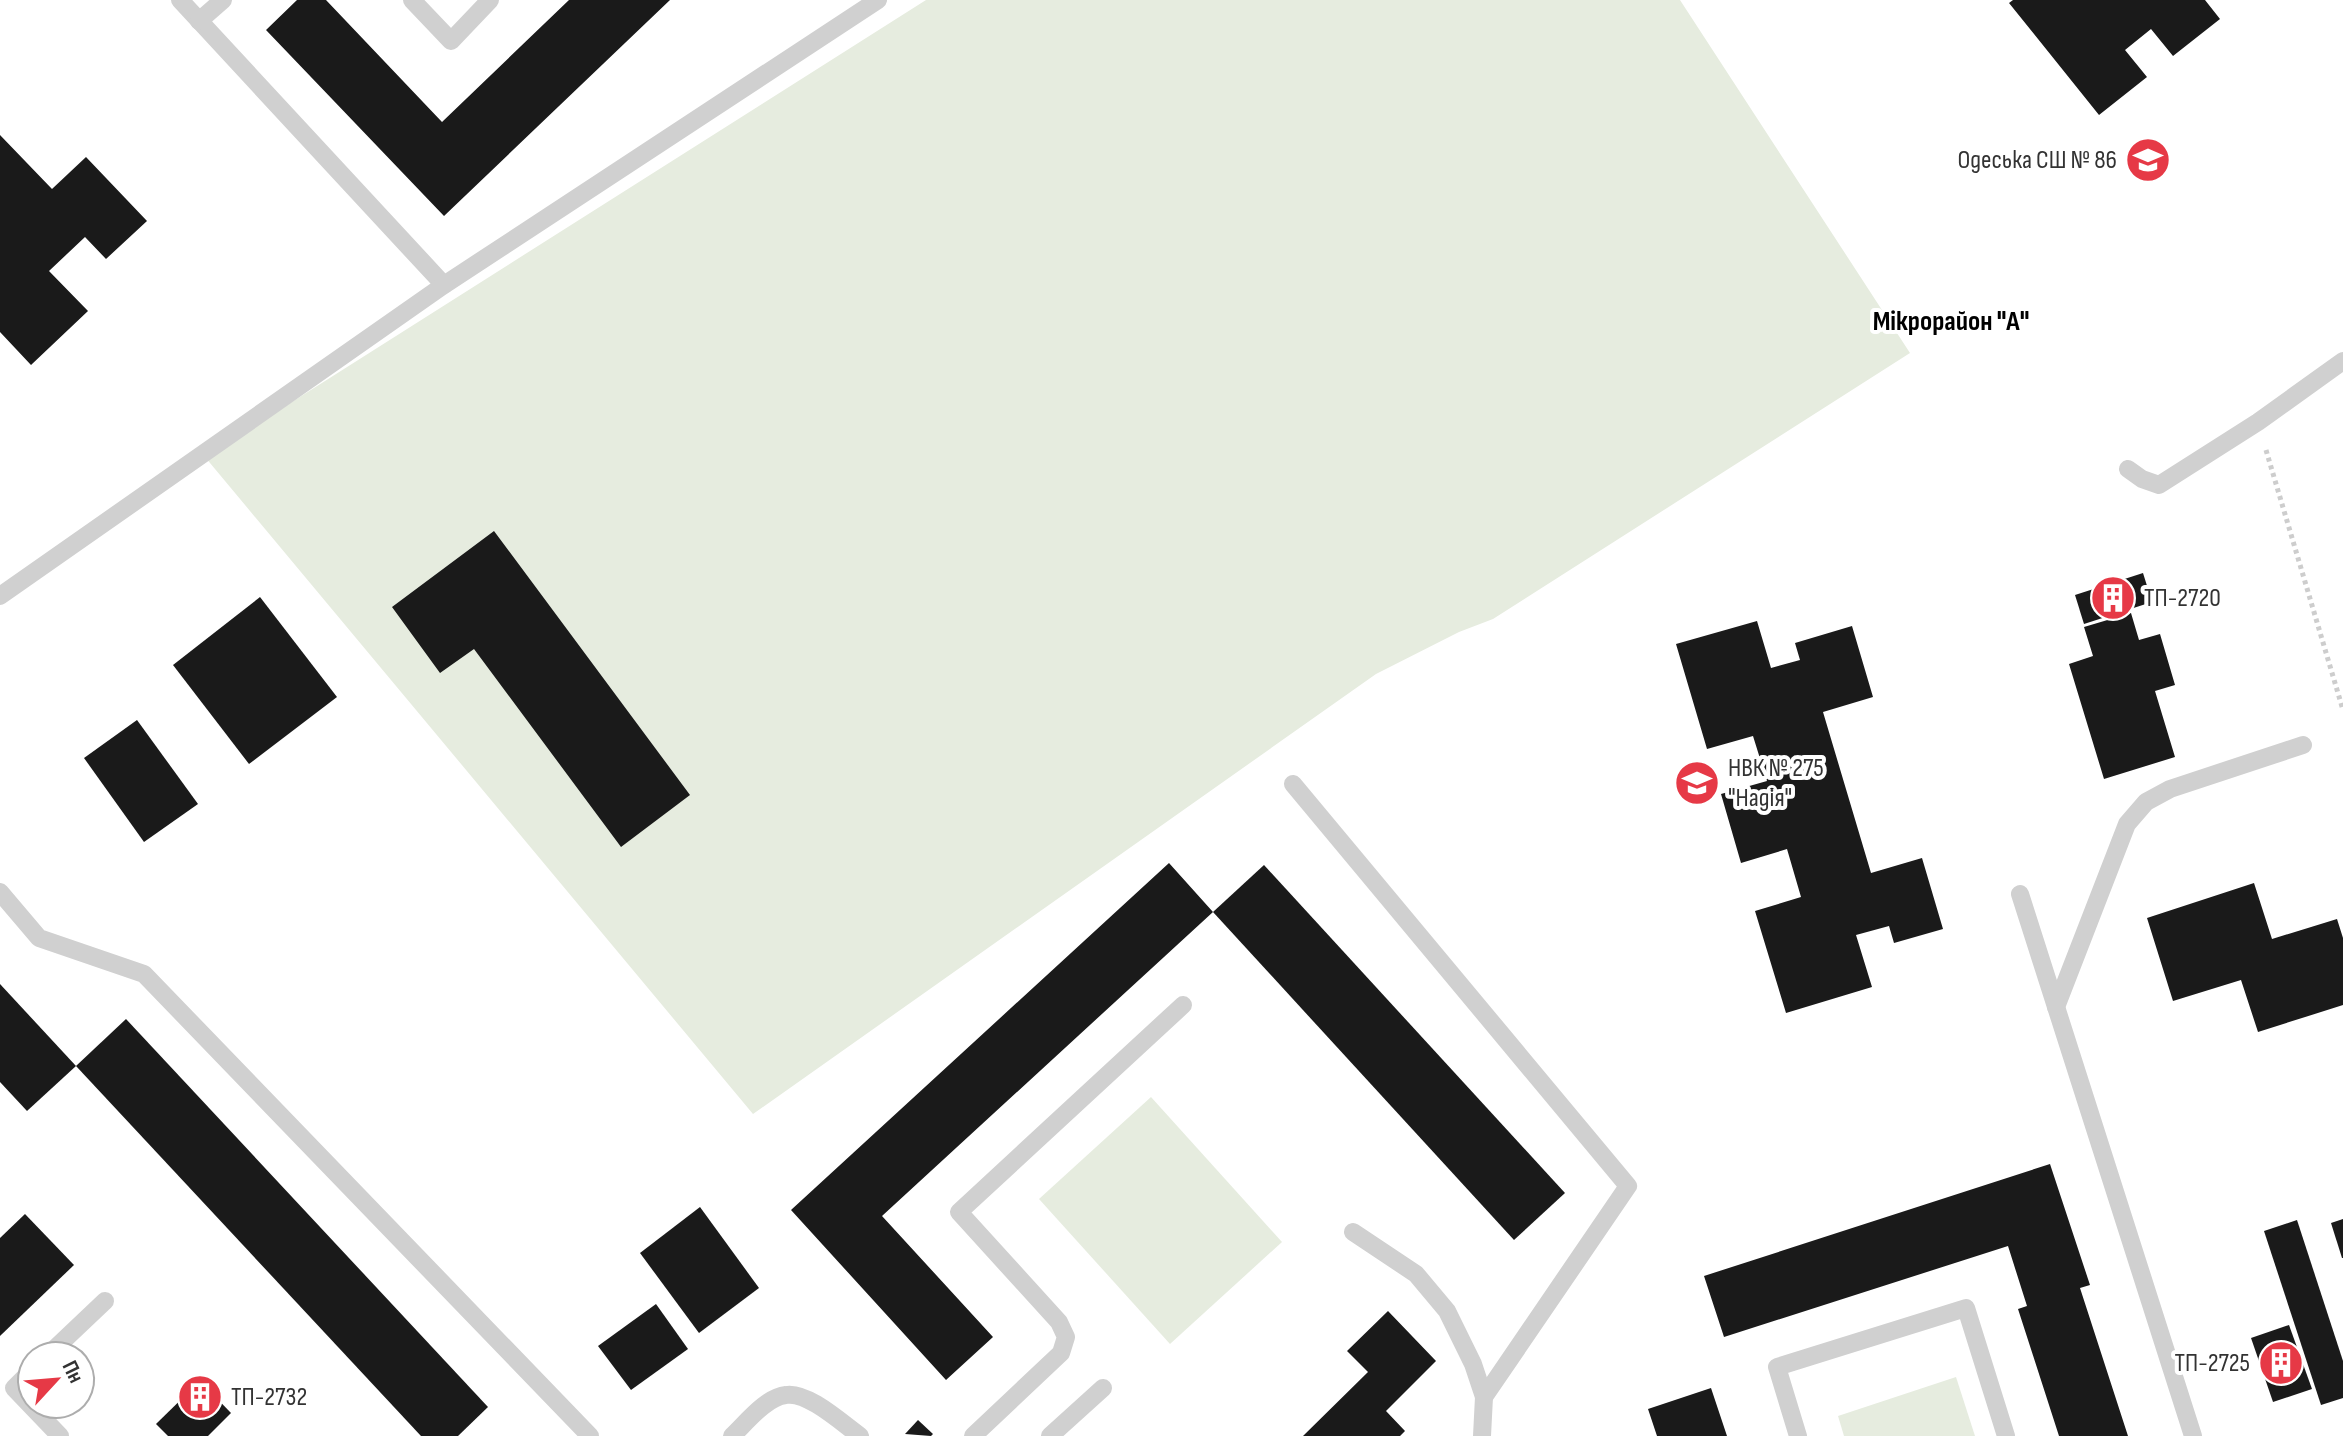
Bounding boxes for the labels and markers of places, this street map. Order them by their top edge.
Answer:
school or university icon: Одеська СШ № 86 [2124,136,2172,184]
place label: Одеська СШ № 86 [1957,145,2117,176]
building icon: ТП-2720 [2089,574,2137,622]
place label: ТП-2720 [2144,583,2221,614]
place label: НВК № 275 "Надія" [1728,753,1824,814]
school or university icon: НВК № 275 "Надія" [1673,759,1721,807]
building icon: ТП-2725 [2257,1339,2305,1387]
place label: ТП-2725 [2174,1348,2250,1379]
building icon: ТП-2732 [176,1373,224,1421]
place label: ТП-2732 [231,1382,307,1413]

